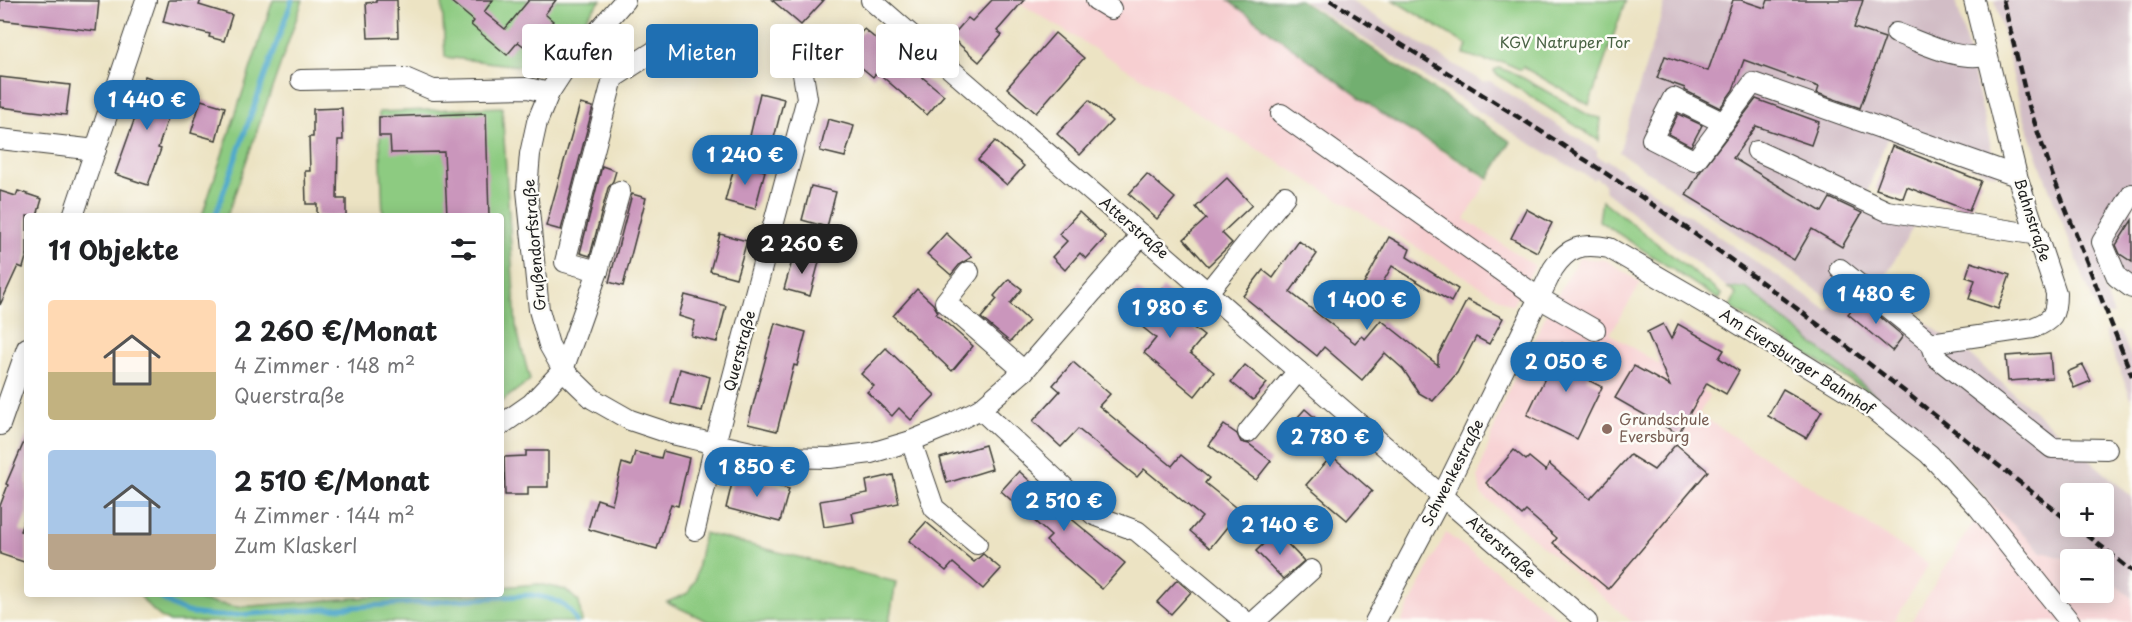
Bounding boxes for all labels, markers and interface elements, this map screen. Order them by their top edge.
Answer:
chip: Kaufen [522,24,634,78]
chip: Mieten [646,24,758,78]
chip: Filter [770,24,864,78]
chip: Neu [876,24,959,78]
park label: KGV Natruper Tor [1500,30,1630,53]
pin: 1 440 € [92,80,202,131]
text: 1 440 € [108,84,186,114]
pin: 1 240 € [690,135,800,186]
text: 1 240 € [706,139,784,169]
street label: Bahnstraße [2009,175,2058,264]
street label: Grußendorfstraße [516,178,551,312]
street label: Atterstraße [1095,190,1175,264]
pin: 2 260 € [747,224,857,275]
text: 2 260 € [760,228,844,258]
text: 11 Objekte [48,230,179,269]
icon: filters [447,233,480,266]
pin: 1 480 € [1821,274,1931,325]
text: 1 480 € [1837,278,1915,308]
pin: 1 400 € [1312,280,1422,331]
text: 1 400 € [1327,284,1407,314]
pin: 1 980 € [1115,288,1225,339]
text: 1 980 € [1132,292,1208,322]
street label: Am Eversburger Bahnhof [1716,302,1881,420]
street label: Querstraße [717,308,760,394]
text: 2 260 €/Monat [234,311,438,350]
icon: home [96,324,168,396]
pin: 2 050 € [1511,342,1621,393]
text: 2 050 € [1524,346,1608,376]
text: 4 Zimmer · 148 m² [234,350,415,380]
text: Querstraße [234,380,345,410]
place label: Grundschule Eversburg [1619,407,1710,447]
street label: Schwenkestraße [1415,415,1489,530]
pin: 2 780 € [1275,417,1385,468]
text: 2 780 € [1291,421,1369,451]
marker: Grundschule Eversburg [1600,422,1614,436]
pin: 1 850 € [702,447,812,498]
text: 1 850 € [718,451,796,481]
text: 2 510 €/Monat [234,461,430,500]
icon: home [96,474,168,546]
pin: 2 510 € [1009,481,1119,532]
map controls [2060,483,2114,603]
button: + [2060,483,2114,537]
text: 2 510 € [1025,485,1103,515]
text: 4 Zimmer · 144 m² [234,500,415,530]
pin: 2 140 € [1225,505,1335,556]
text: 2 140 € [1241,509,1319,539]
street label: Atterstraße [1462,509,1542,583]
text: Zum Klaskerl [234,530,357,560]
button: − [2060,549,2114,603]

